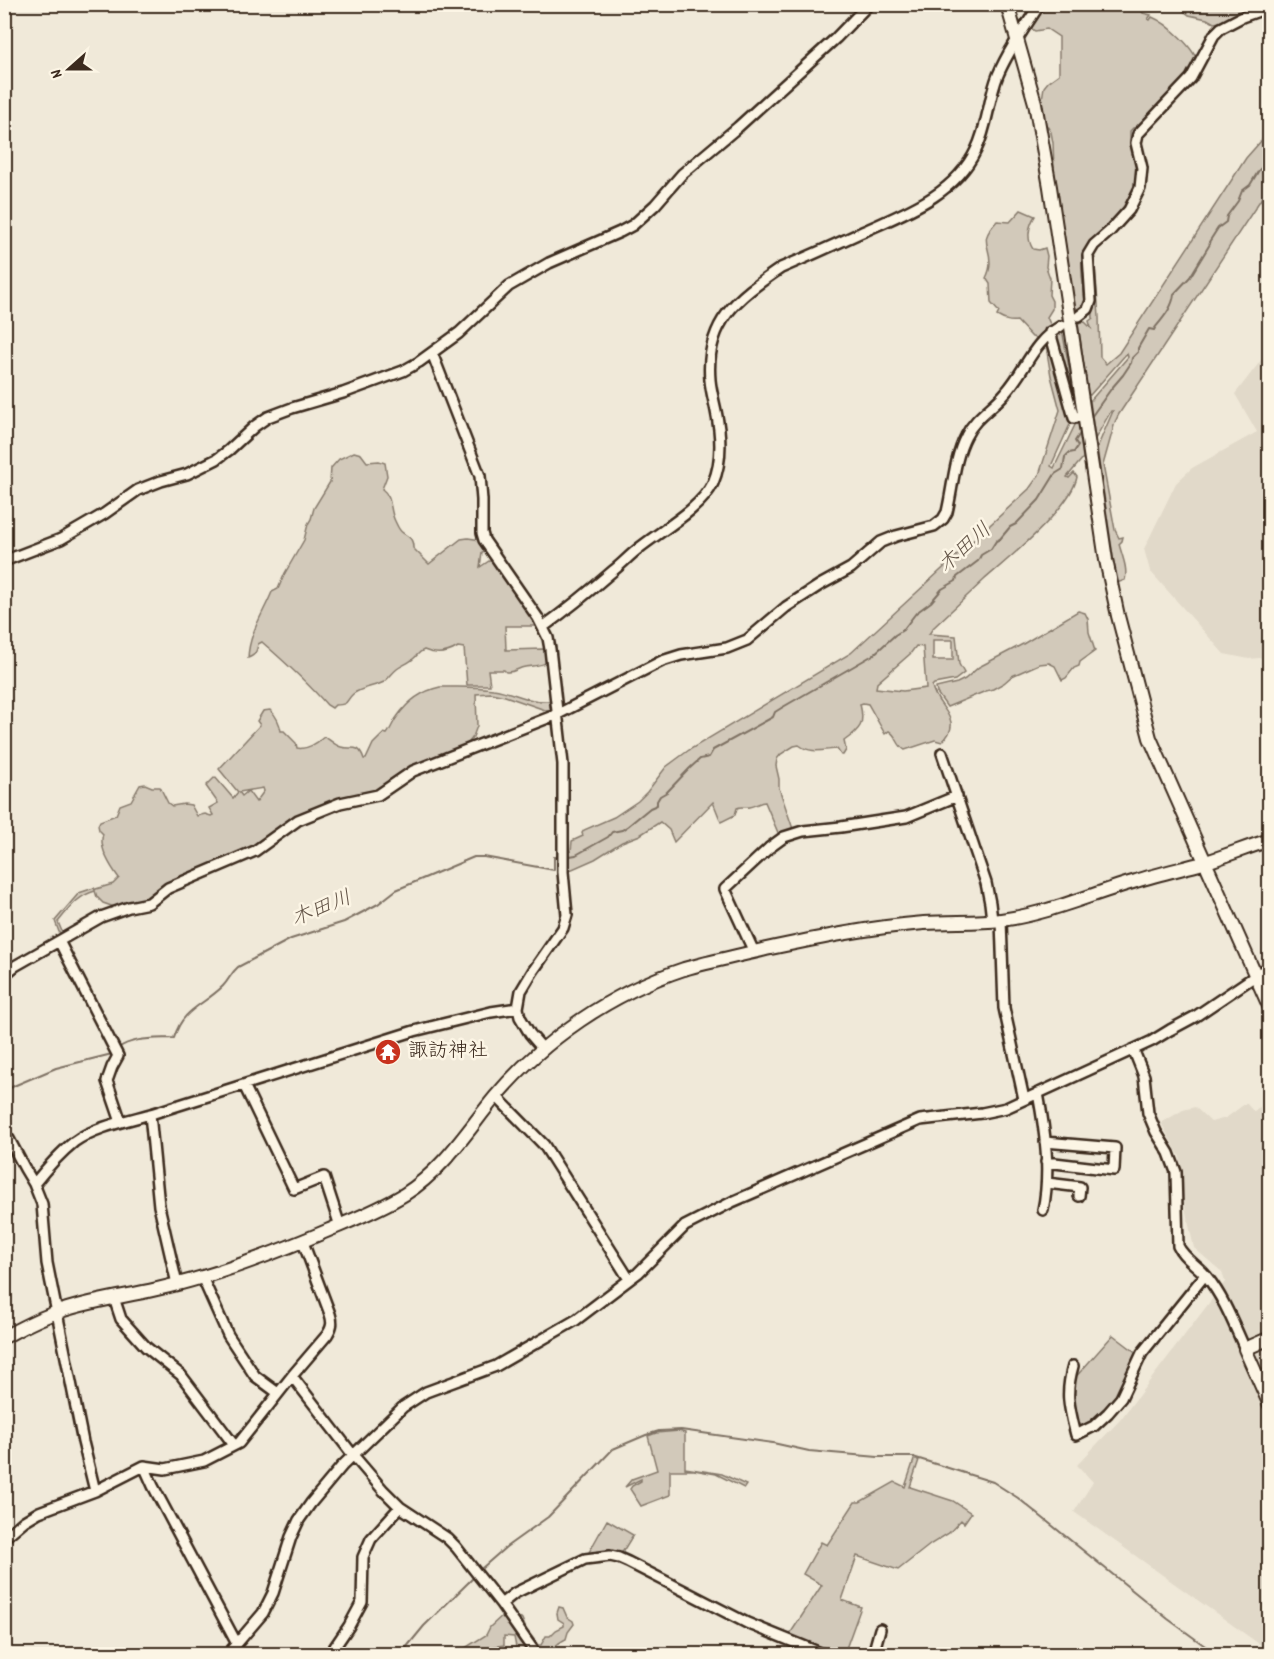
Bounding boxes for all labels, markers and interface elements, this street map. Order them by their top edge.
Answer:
north arrow [39,39,99,99]
text: N [45,66,69,81]
water label: 木田川 [933,517,999,581]
water label: 木田川 [287,884,357,936]
temple icon: 諏訪神社 [373,1037,403,1067]
place label: 諏訪神社 [408,1038,488,1066]

